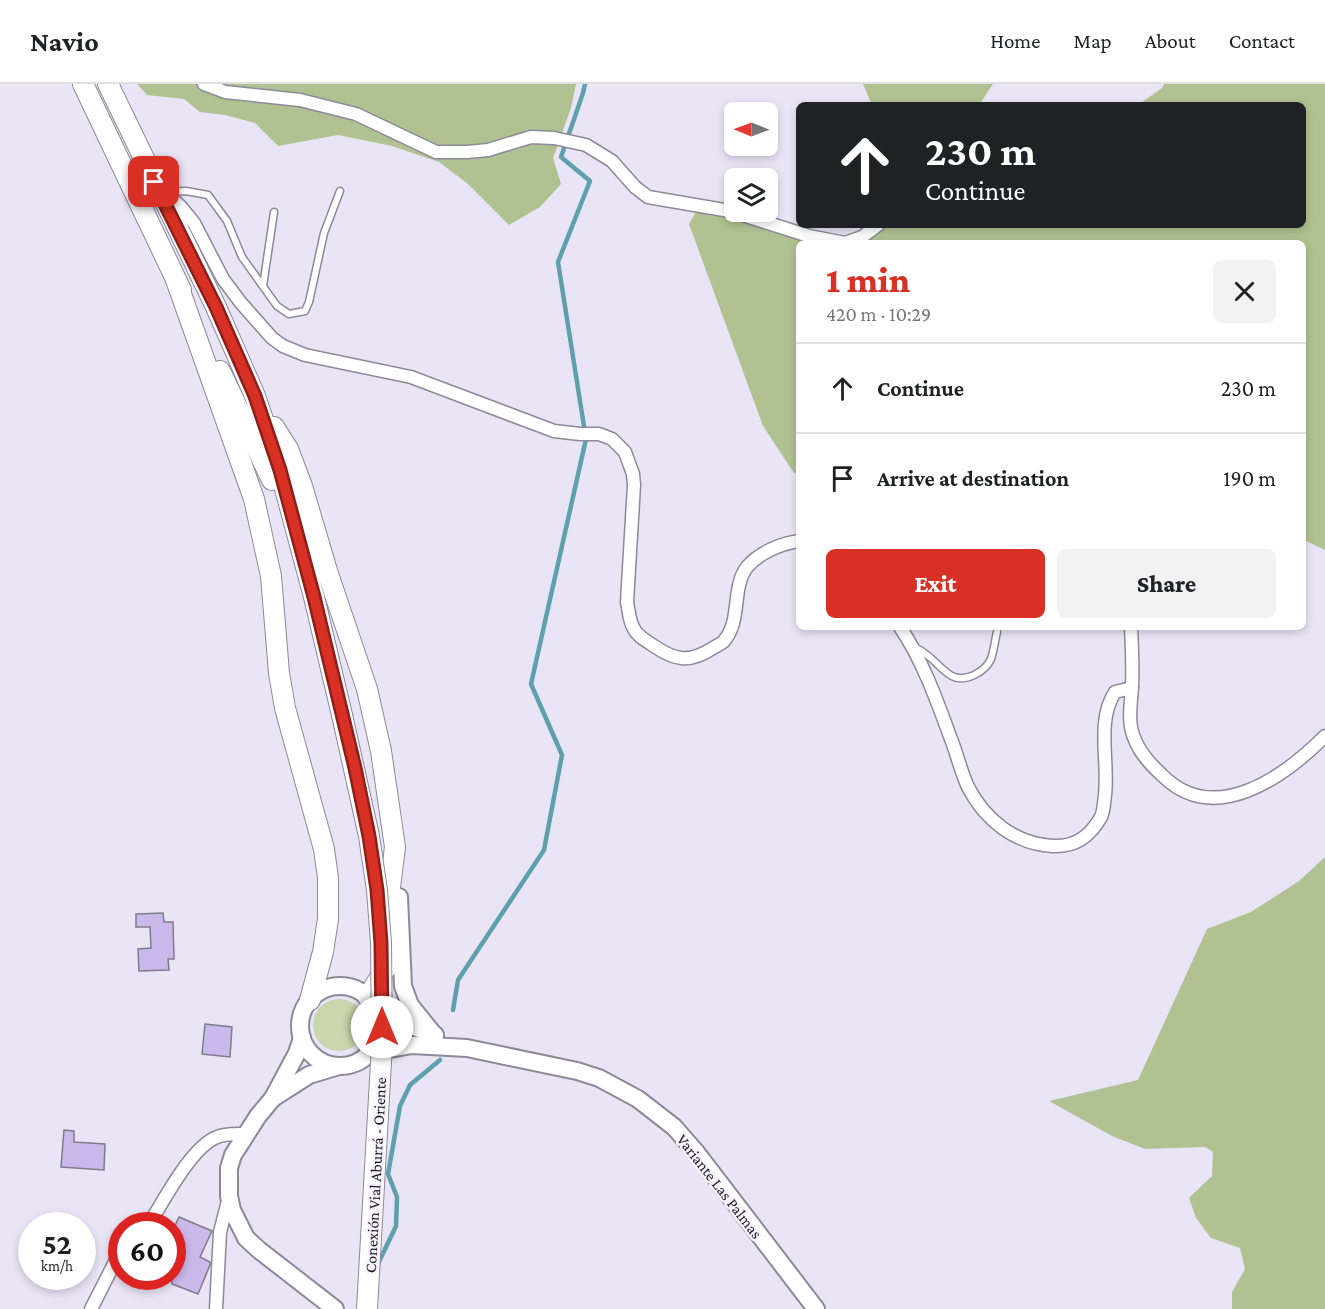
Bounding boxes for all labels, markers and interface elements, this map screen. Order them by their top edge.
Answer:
text: Navio [30,26,99,57]
text: Home [990,29,1040,53]
text: Map [1073,29,1112,53]
text: About [1145,29,1196,53]
text: Contact [1229,29,1295,53]
north arrow [724,102,778,156]
map controls [724,102,778,222]
icon: ahead [826,126,904,204]
text: 230 m [925,127,1036,174]
pin [128,156,179,207]
icon: arrive [137,165,170,198]
button: layers [724,168,778,222]
text: Continue [925,176,1025,206]
text: 1 min [826,260,910,300]
button: close [1213,260,1276,323]
text: 420 m · 10:29 [826,303,931,325]
icon: ahead [826,372,859,405]
text: Continue [877,376,964,401]
text: 230 m [1221,376,1276,401]
icon: arrive [826,462,859,495]
text: Arrive at destination [877,466,1069,491]
text: 190 m [1223,466,1276,491]
button: Exit [826,549,1045,618]
button: Share [1057,549,1276,618]
position arrow [350,995,414,1059]
street label: Conexión Vial Aburrá - Oriente [362,1077,389,1273]
street label: Variante Las Palmas [674,1131,766,1242]
speed limit sign: 60 [108,1212,186,1290]
text: 52 [42,1227,72,1260]
text: km/h [41,1258,73,1274]

